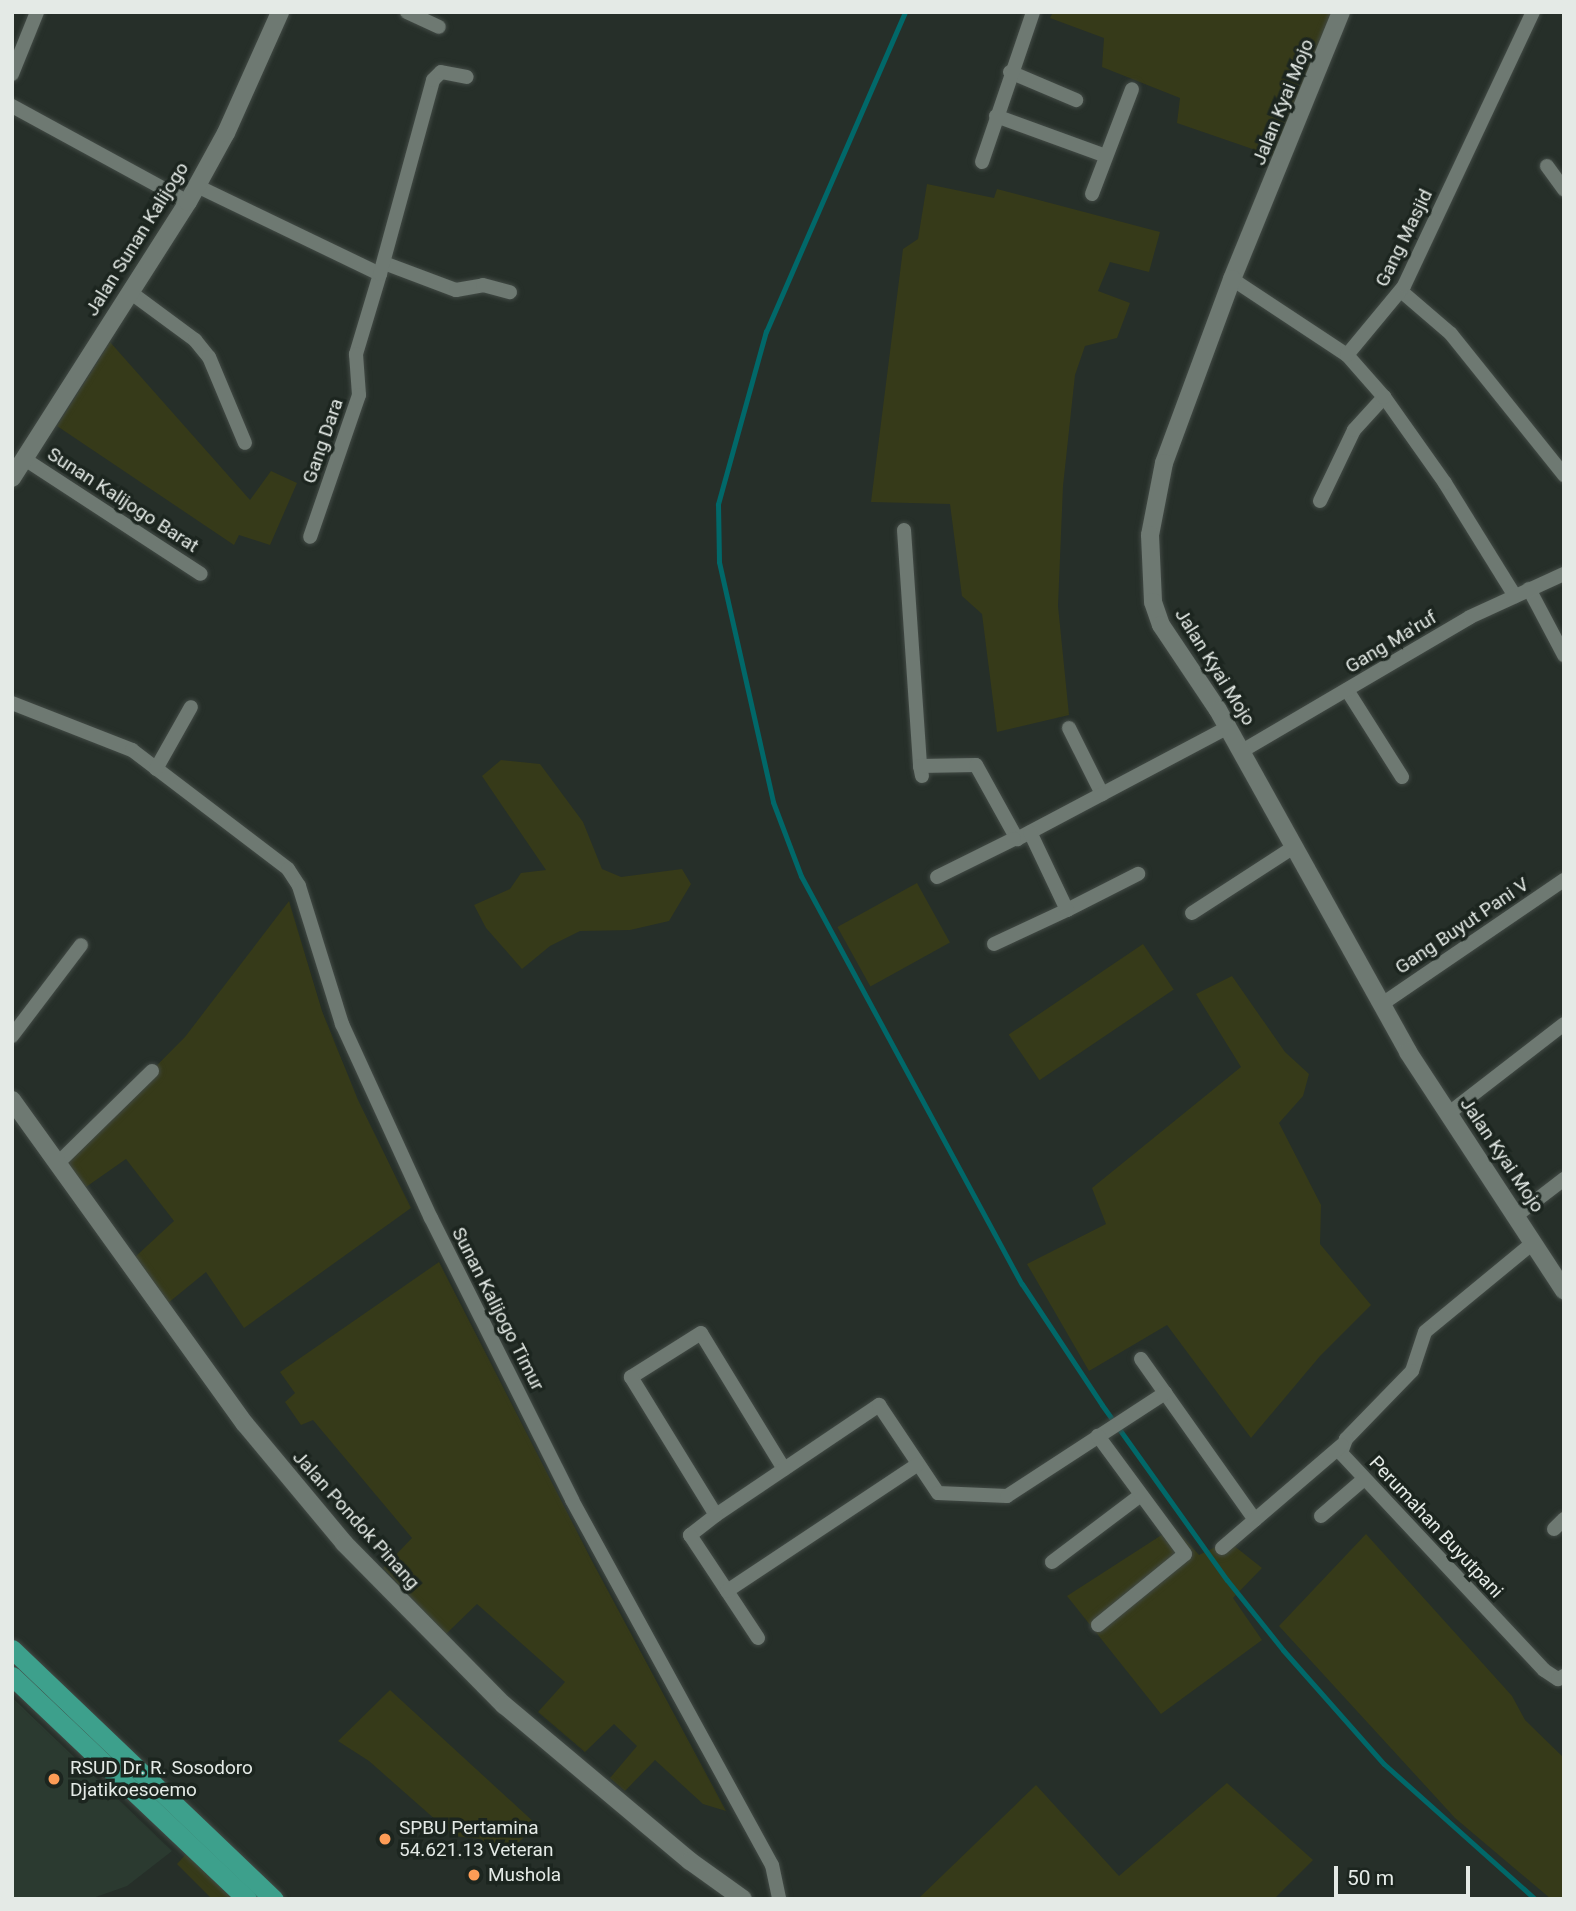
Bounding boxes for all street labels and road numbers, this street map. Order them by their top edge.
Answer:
street label: Jalan Kyai Mojo [1247,36,1319,168]
street label: Jalan Sunan Kalijogo [80,158,194,320]
street label: Gang Masjid [1371,185,1437,291]
street label: Gang Dara [298,396,348,486]
street label: Sunan Kalijogo Barat [43,443,203,557]
street label: Jalan Kyai Mojo [1170,604,1260,730]
street label: Gang Ma'ruf [1341,606,1441,678]
street label: Gang Buyut Pani V [1391,873,1533,979]
street label: Jalan Kyai Mojo [1455,1093,1549,1217]
street label: Sunan Kalijogo Timur [447,1223,549,1395]
street label: Jalan Pondok Pinang [288,1446,424,1594]
street label: Perumahan Buyutpani [1364,1451,1508,1603]

